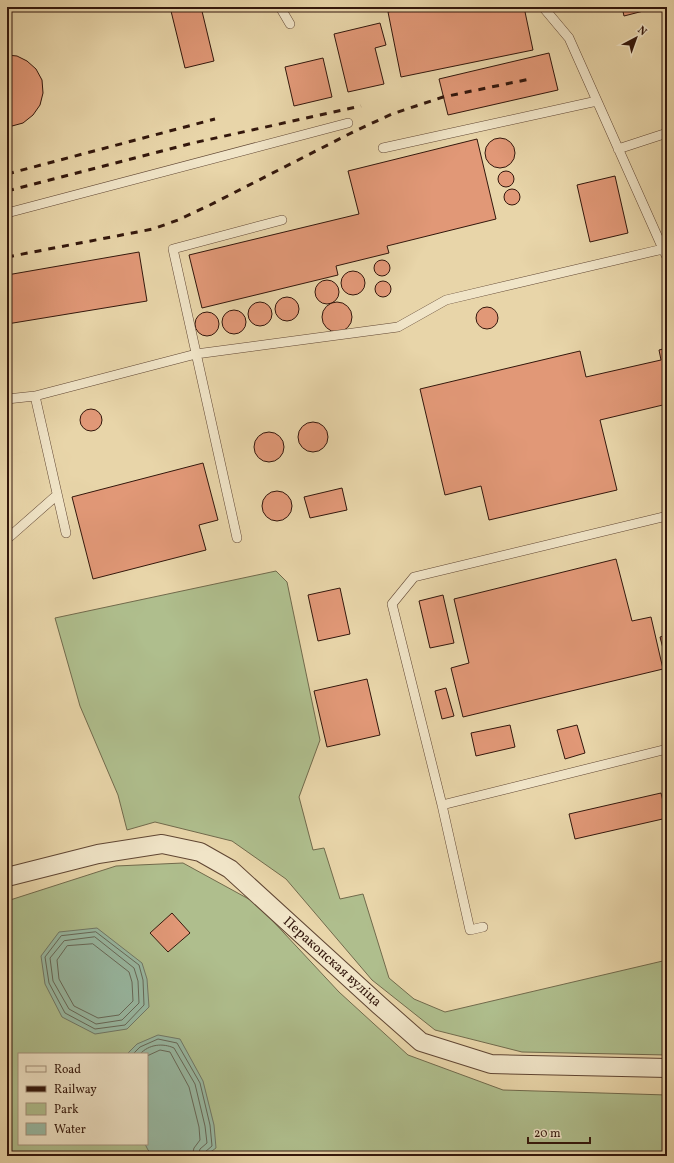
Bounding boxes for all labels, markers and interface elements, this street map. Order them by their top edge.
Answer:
north arrow [616,18,656,58]
text: N [634,23,650,40]
street label: Перакопская вуліца [279,912,386,1012]
legend [18,1053,148,1145]
text: Road [54,1062,81,1078]
text: Railway [54,1082,97,1098]
text: Park [54,1102,79,1118]
scale bar [528,1119,590,1145]
text: Water [54,1122,86,1138]
text: 20 m [534,1126,561,1142]

